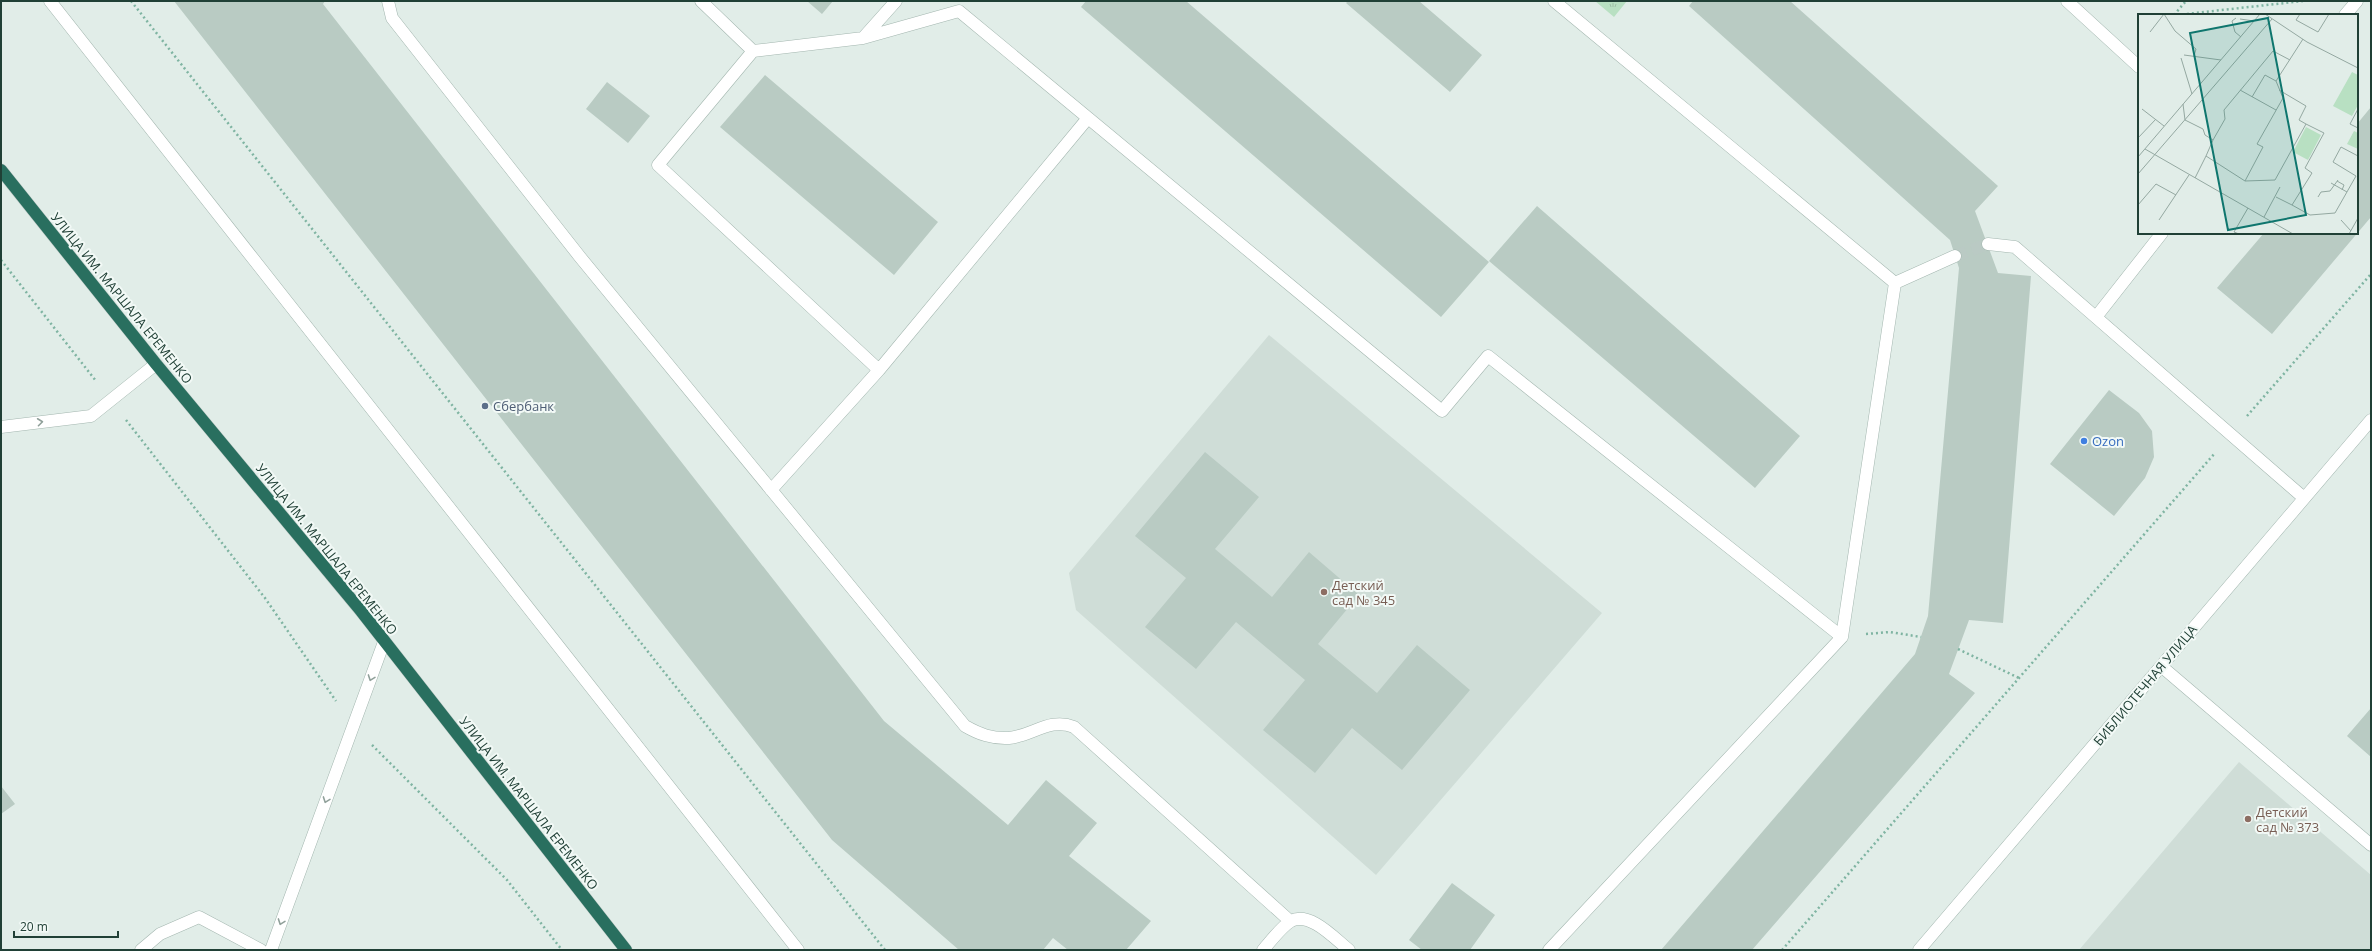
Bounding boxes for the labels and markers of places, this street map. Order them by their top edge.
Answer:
place label: Сбербанк [493,397,554,415]
marker: Сбербанк [480,401,490,411]
place label: Ozon [2092,432,2124,450]
marker: Ozon [2079,436,2089,446]
place label: Детский сад № 345 [1332,576,1395,609]
marker: Детский сад № 345 [1319,587,1329,597]
place label: Детский сад № 373 [2256,803,2319,836]
marker: Детский сад № 373 [2243,814,2253,824]

